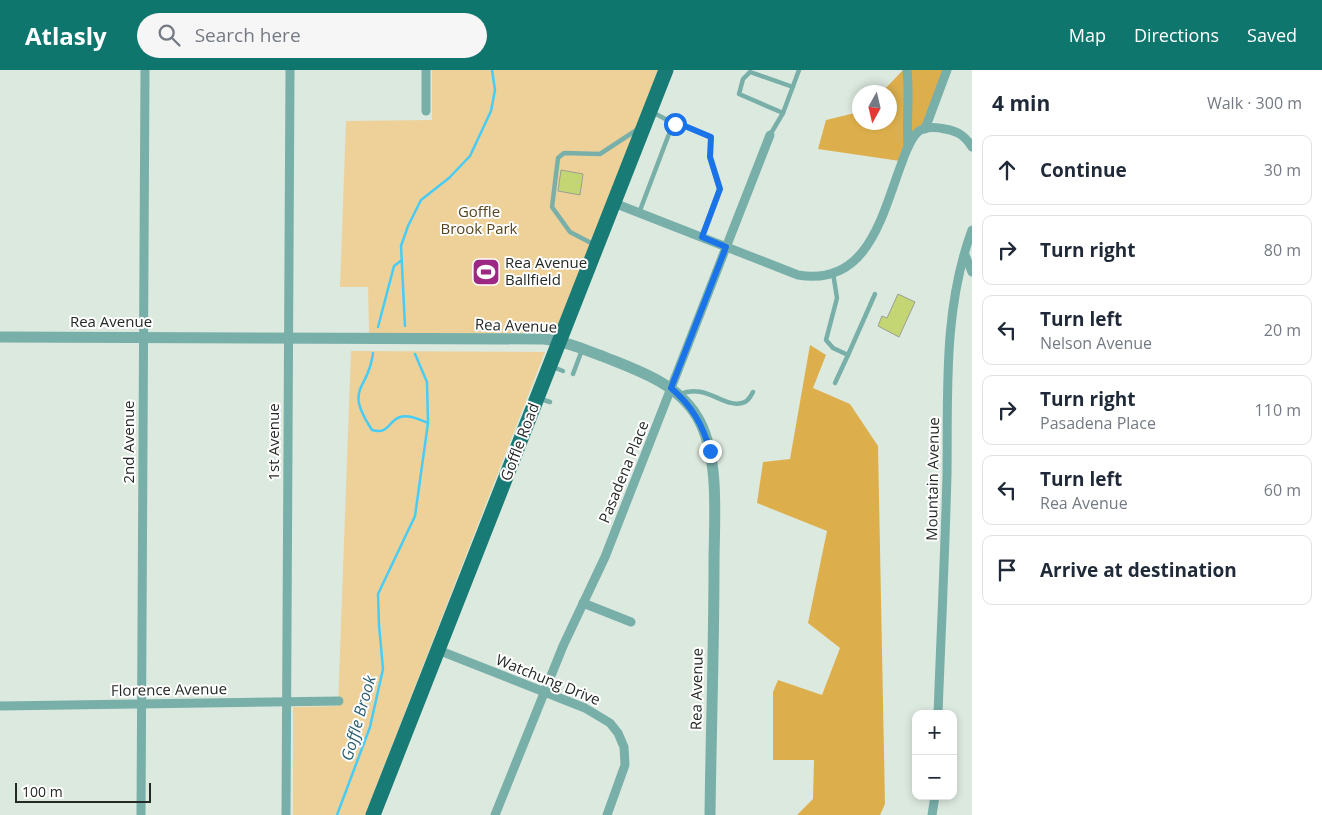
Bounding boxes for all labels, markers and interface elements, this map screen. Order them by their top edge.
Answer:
search box [137,13,487,58]
text: Atlasly [25,19,107,52]
icon: search [155,21,183,49]
text: Search here [195,22,301,48]
text: Map [1069,23,1106,47]
text: Directions [1134,23,1219,47]
text: Saved [1247,23,1297,47]
north arrow [852,85,897,130]
text: 4 min [992,89,1050,117]
text: Walk · 300 m [1207,92,1302,114]
route start [664,113,687,136]
icon: ahead [993,156,1021,184]
text: Continue [1040,157,1127,183]
text: 30 m [1264,159,1301,181]
park label: Goffle Brook Park [440,201,518,238]
icon: right [993,236,1021,264]
text: Turn right [1040,237,1135,263]
text: 80 m [1264,239,1301,261]
place label: Rea Avenue Ballfield [505,252,587,289]
sports icon: Rea Avenue Ballfield [471,257,501,287]
text: Turn left [1040,306,1122,332]
street label: Rea Avenue [70,311,152,331]
street label: Rea Avenue [475,314,557,336]
icon: left [993,316,1021,344]
text: 20 m [1264,319,1301,341]
text: Nelson Avenue [1040,332,1152,354]
text: Turn right [1040,386,1135,412]
icon: right [993,396,1021,424]
text: 110 m [1255,399,1301,421]
street label: 2nd Avenue [118,400,138,484]
street label: Goffle Road [495,400,543,483]
street label: 1st Avenue [263,403,283,481]
text: Pasadena Place [1040,412,1156,434]
street label: Mountain Avenue [921,417,943,541]
street label: Pasadena Place [593,418,653,526]
route end [699,440,722,463]
text: Turn left [1040,466,1122,492]
icon: left [993,476,1021,504]
text: 60 m [1264,479,1301,501]
text: Rea Avenue [1040,492,1128,514]
icon: arrive [993,556,1021,584]
text: Arrive at destination [1040,557,1237,583]
street label: Rea Avenue [685,648,707,730]
street label: Watchung Drive [493,649,604,709]
water label: Goffle Brook [335,672,381,763]
street label: Florence Avenue [111,678,227,700]
map controls [912,710,957,800]
button: + [912,710,957,755]
button: − [912,755,957,800]
scale bar [15,780,151,803]
text: 100 m [22,782,63,801]

